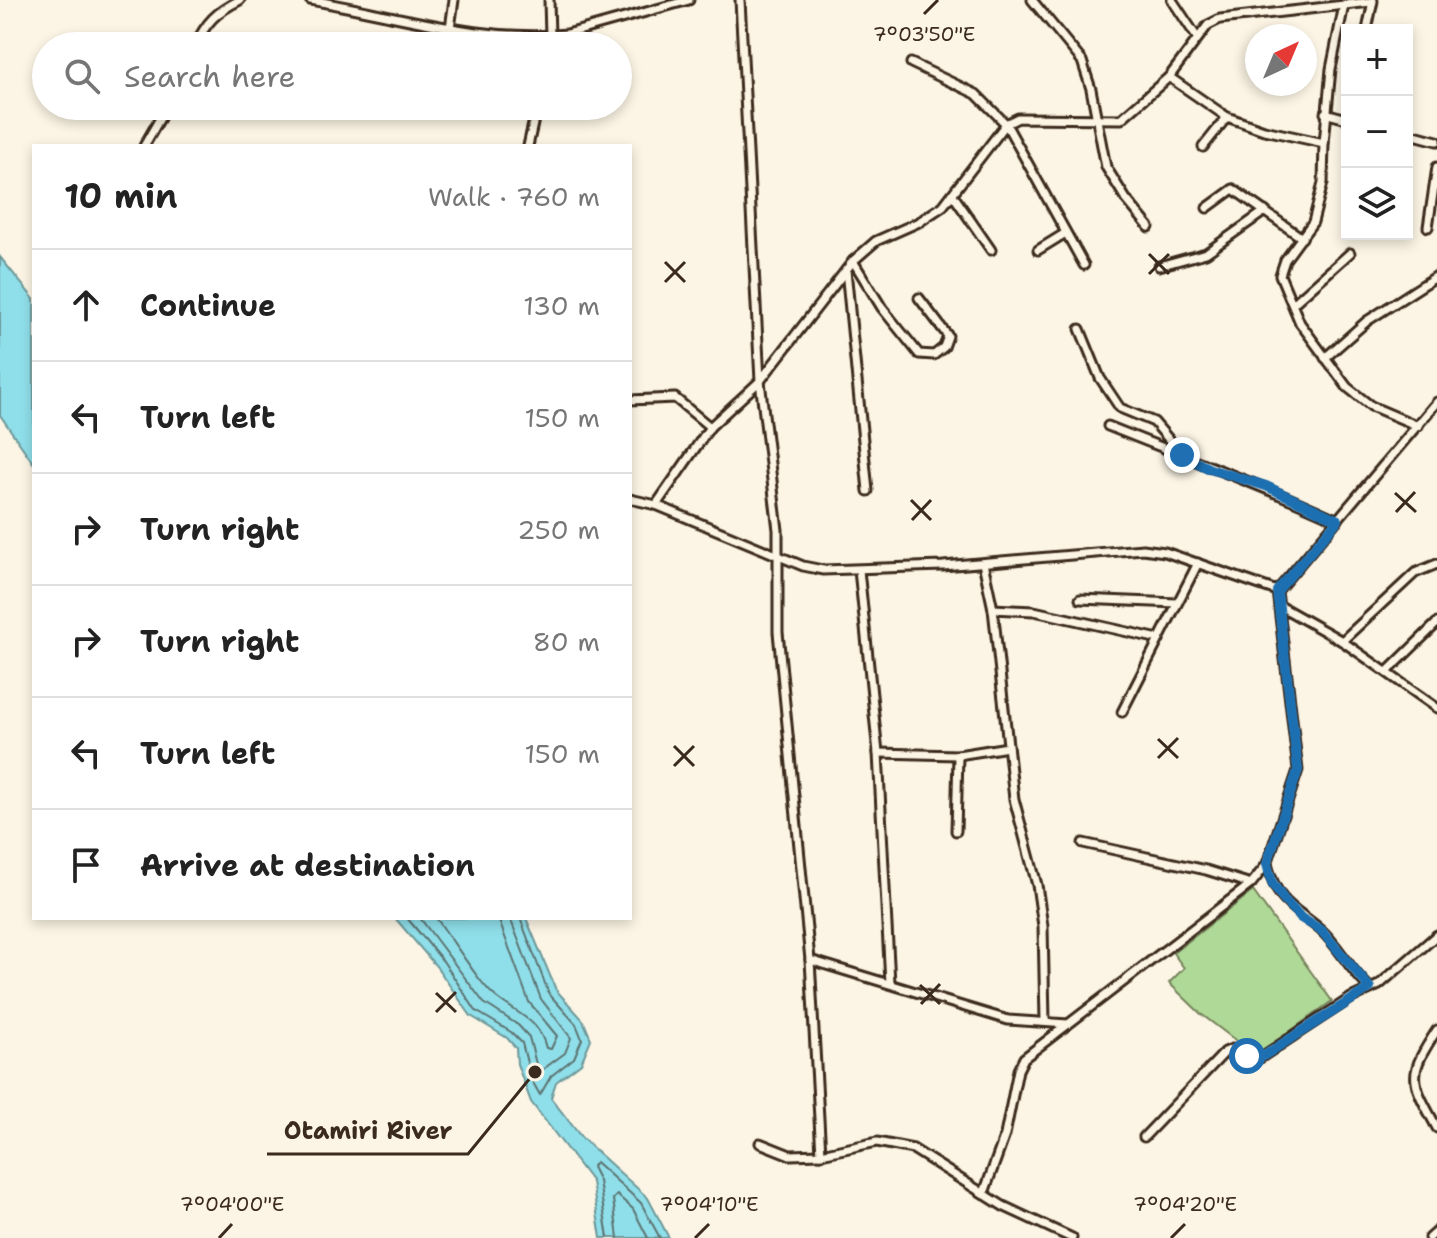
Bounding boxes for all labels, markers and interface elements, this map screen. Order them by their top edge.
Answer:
text: 7°03'50"E [873,21,975,47]
north arrow [1245,24,1317,96]
map controls [1341,24,1413,240]
button: + [1341,24,1413,96]
search box [32,32,632,120]
icon: search [60,54,104,98]
text: Search here [124,56,295,97]
button: − [1341,96,1413,168]
button: layers [1341,168,1413,240]
text: 10 min [64,173,178,219]
text: Walk · 760 m [428,179,600,214]
icon: ahead [64,283,108,327]
text: Continue [140,285,276,326]
text: 130 m [523,288,600,323]
icon: left [64,395,108,439]
text: Turn left [140,397,275,438]
text: 150 m [524,400,600,435]
route end [1164,437,1200,473]
icon: right [64,507,108,551]
text: Turn right [140,509,299,550]
text: 250 m [517,512,600,547]
icon: right [64,619,108,663]
text: Turn right [140,621,299,662]
text: 80 m [533,624,600,659]
icon: left [64,731,108,775]
text: Turn left [140,733,275,774]
text: 150 m [524,736,600,771]
icon: arrive [64,843,108,887]
text: Arrive at destination [140,845,475,886]
route start [1229,1038,1265,1074]
callout: Otamiri River [267,1106,468,1154]
text: Otamiri River [284,1115,452,1147]
text: 7°04'00"E [180,1191,284,1217]
text: 7°04'10"E [660,1191,759,1217]
text: 7°04'20"E [1133,1191,1237,1217]

